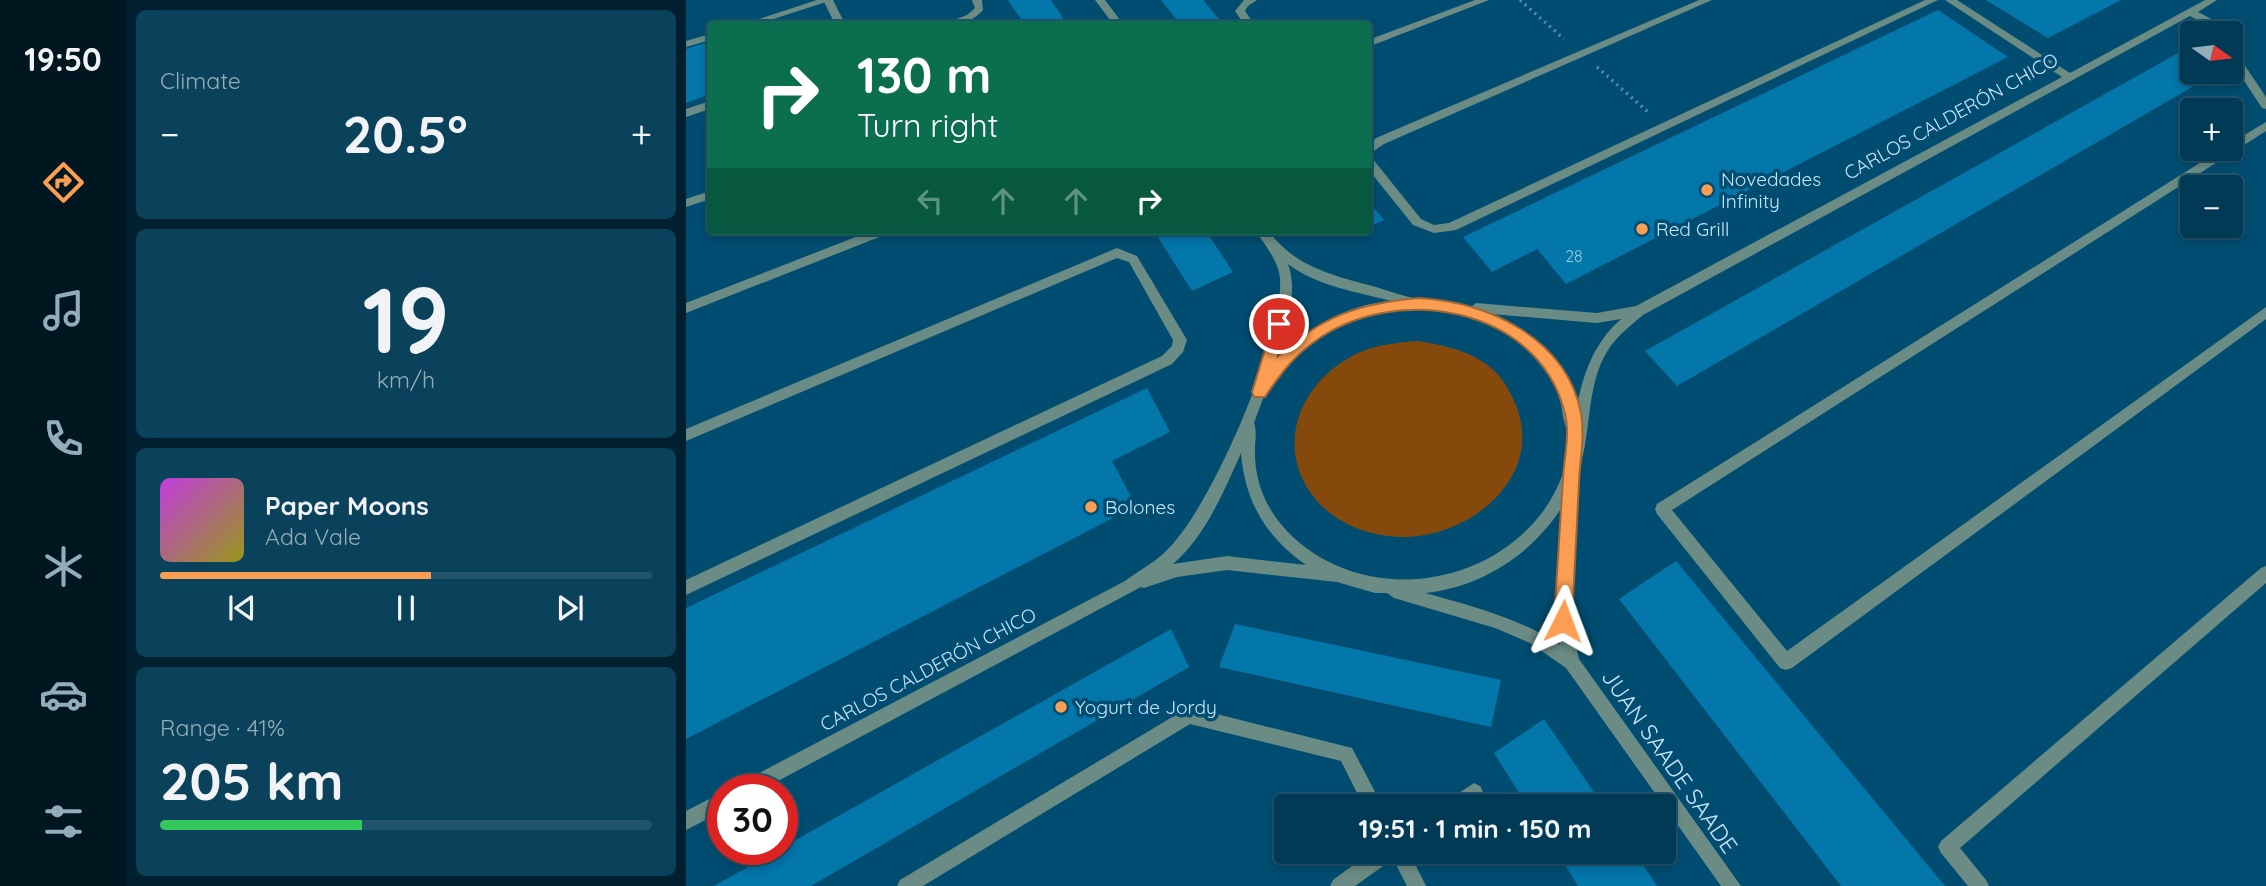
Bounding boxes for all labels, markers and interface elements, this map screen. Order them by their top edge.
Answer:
north arrow [2180,21,2244,84]
map controls [2180,21,2243,238]
text: 19:50 [24,39,102,79]
text: 130 m [857,44,991,105]
street label: CARLOS CALDERÓN CHICO [1840,47,2062,185]
icon: right [742,49,833,140]
text: Climate [160,66,241,95]
button: + [2180,98,2243,161]
text: 20.5° [343,101,468,166]
text: Turn right [857,105,998,145]
text: − [160,110,180,158]
text: + [631,110,652,158]
icon: directions [39,158,88,207]
place label: Novedades Infinity [1721,167,1821,213]
button: − [2180,175,2243,238]
icon: left [911,182,949,220]
icon: ahead [984,182,1022,220]
icon: ahead [1057,182,1095,220]
icon: right [1130,182,1168,220]
marker: Novedades Infinity [1699,182,1715,198]
place label: Red Grill [1656,217,1729,241]
marker: Red Grill [1634,221,1650,237]
house number: 28 [1565,246,1583,266]
text: 19 [362,262,450,376]
icon: music [39,286,88,335]
pin [1249,294,1309,354]
icon: arrive [1260,305,1298,343]
text: km/h [377,365,435,394]
icon: phone [39,414,88,463]
text: Paper Moons [265,489,429,522]
place label: Bolones [1105,495,1175,519]
marker: Bolones [1083,499,1099,515]
text: Ada Vale [265,522,361,551]
icon: climate [39,542,88,591]
position arrow [1526,584,1600,658]
icon: previous [223,589,261,627]
icon: pause [387,589,425,627]
icon: next [551,589,589,627]
street label: CARLOS CALDERÓN CHICO [816,602,1040,736]
street label: JUAN SAADE SAADE [1596,663,1744,859]
icon: car [39,670,88,719]
place label: Yogurt de Jordy [1075,695,1217,719]
marker: Yogurt de Jordy [1053,699,1069,715]
text: Range · 41% [160,713,285,742]
text: 205 km [160,748,344,813]
speed limit sign: 30 [707,774,798,865]
icon: filters [39,797,88,846]
text: 19:51 · 1 min · 150 m [1358,812,1592,845]

